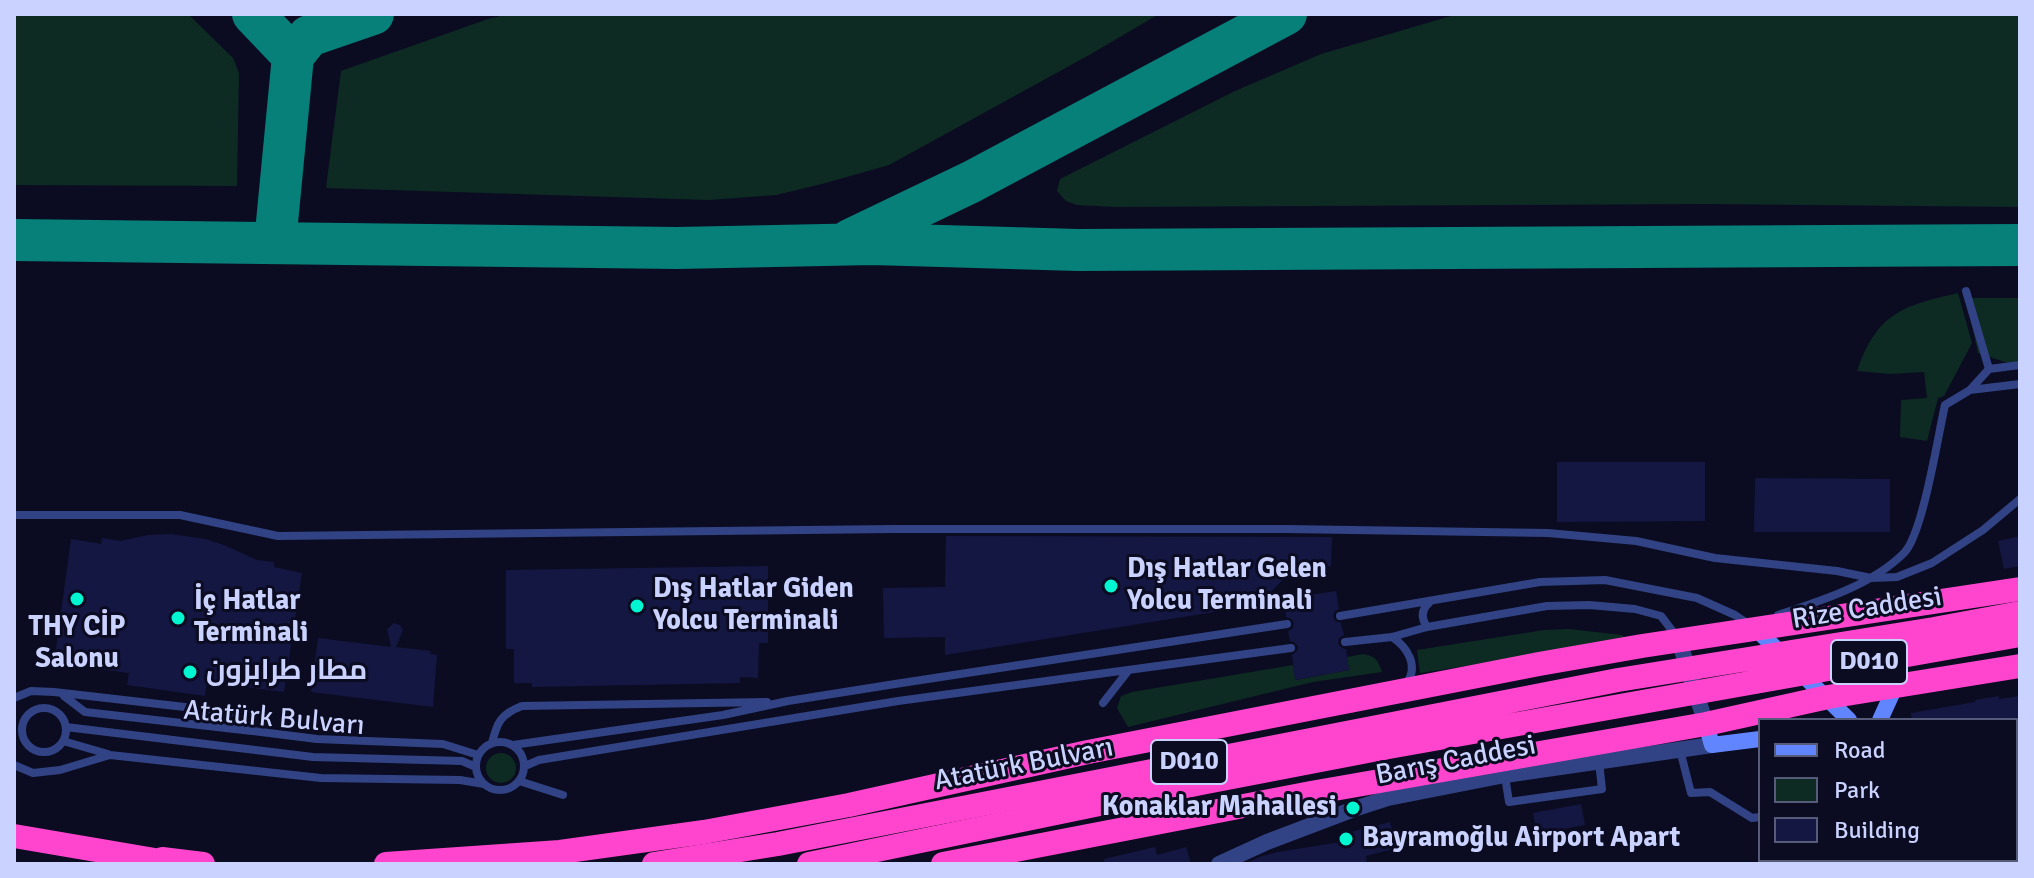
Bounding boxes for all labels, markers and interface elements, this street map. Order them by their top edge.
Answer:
place label: Dış Hatlar Gelen Yolcu Terminali [1127,553,1327,619]
place label: Dış Hatlar Giden Yolcu Terminali [653,573,854,639]
marker: Dış Hatlar Gelen Yolcu Terminali [1102,577,1120,595]
street label: Rize Caddesi [1790,581,1944,637]
place label: İç Hatlar Terminali [194,585,308,651]
marker: THY CİP Salonu [68,590,86,608]
marker: Dış Hatlar Giden Yolcu Terminali [628,597,646,615]
marker: İç Hatlar Terminali [169,609,187,627]
place label: THY CİP Salonu [28,611,126,677]
road number: D010 [1831,640,1907,684]
place label: مطار طرابزون [206,655,367,689]
marker: مطار طرابزون [181,663,199,681]
street label: Atatürk Bulvarı [182,694,366,744]
legend [1758,718,2018,862]
street label: Barış Caddesi [1373,729,1539,793]
street label: Atatürk Bulvarı [932,731,1116,799]
text: Road [1834,735,1885,765]
road number: D010 [1151,740,1227,784]
text: Park [1834,775,1880,805]
place label: Konaklar Mahallesi [1102,791,1337,825]
marker: Konaklar Mahallesi [1344,799,1362,817]
text: Building [1834,815,1920,845]
place label: Bayramoğlu Airport Apart [1362,822,1680,856]
marker: Bayramoğlu Airport Apart [1337,830,1355,848]

